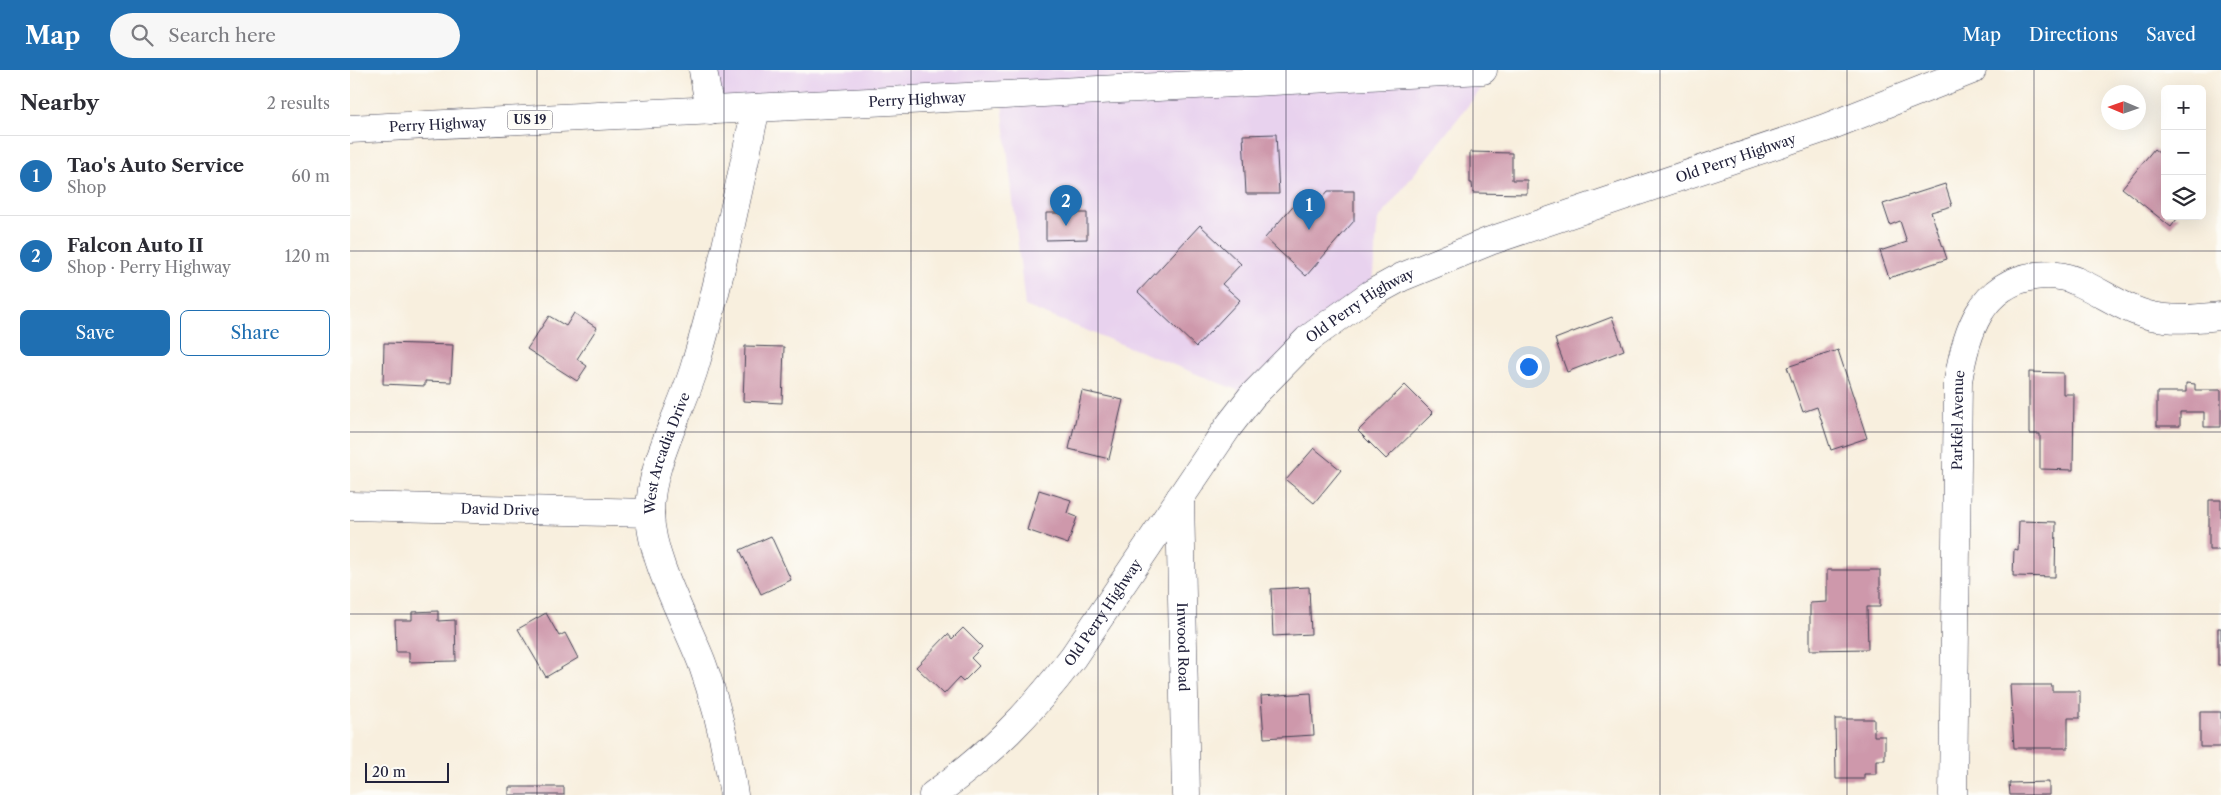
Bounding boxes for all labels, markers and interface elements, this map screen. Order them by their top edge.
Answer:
search box [110,13,460,58]
text: Map [25,21,80,50]
icon: search [128,21,156,49]
text: Search here [168,24,276,47]
text: Map [1962,24,2001,46]
text: Directions [2029,24,2118,46]
text: Saved [2146,24,2196,46]
north arrow [2101,85,2146,130]
map controls [2161,85,2206,220]
button: + [2161,85,2206,130]
street label: Perry Highway [868,88,967,111]
text: Nearby [20,90,99,115]
text: 2 results [267,93,330,113]
road number: US 19 [508,110,552,130]
street label: Perry Highway [389,113,487,136]
street label: Old Perry Highway [1673,129,1798,187]
button: − [2161,130,2206,175]
text: Tao's Auto Service [67,154,244,177]
text: 1 [32,166,40,186]
text: 60 m [291,166,330,186]
button: layers [2161,175,2206,220]
text: Shop [67,177,106,197]
pin: 2 [1050,185,1082,226]
pin: 1 [1293,189,1325,230]
text: Falcon Auto II [67,234,204,257]
text: 2 [31,246,41,266]
text: 120 m [285,246,330,266]
text: Shop · Perry Highway [67,257,231,277]
street label: Old Perry Highway [1302,264,1417,347]
button: Save [20,310,170,356]
button: Share [180,310,330,356]
your location [1516,354,1542,380]
street label: Parkfel Avenue [1948,368,1969,470]
street label: West Arcadia Drive [641,389,694,516]
street label: David Drive [460,500,540,519]
street label: Old Perry Highway [1060,555,1146,670]
street label: Inwood Road [1173,602,1193,692]
scale bar [365,760,449,783]
text: 20 m [372,763,406,781]

